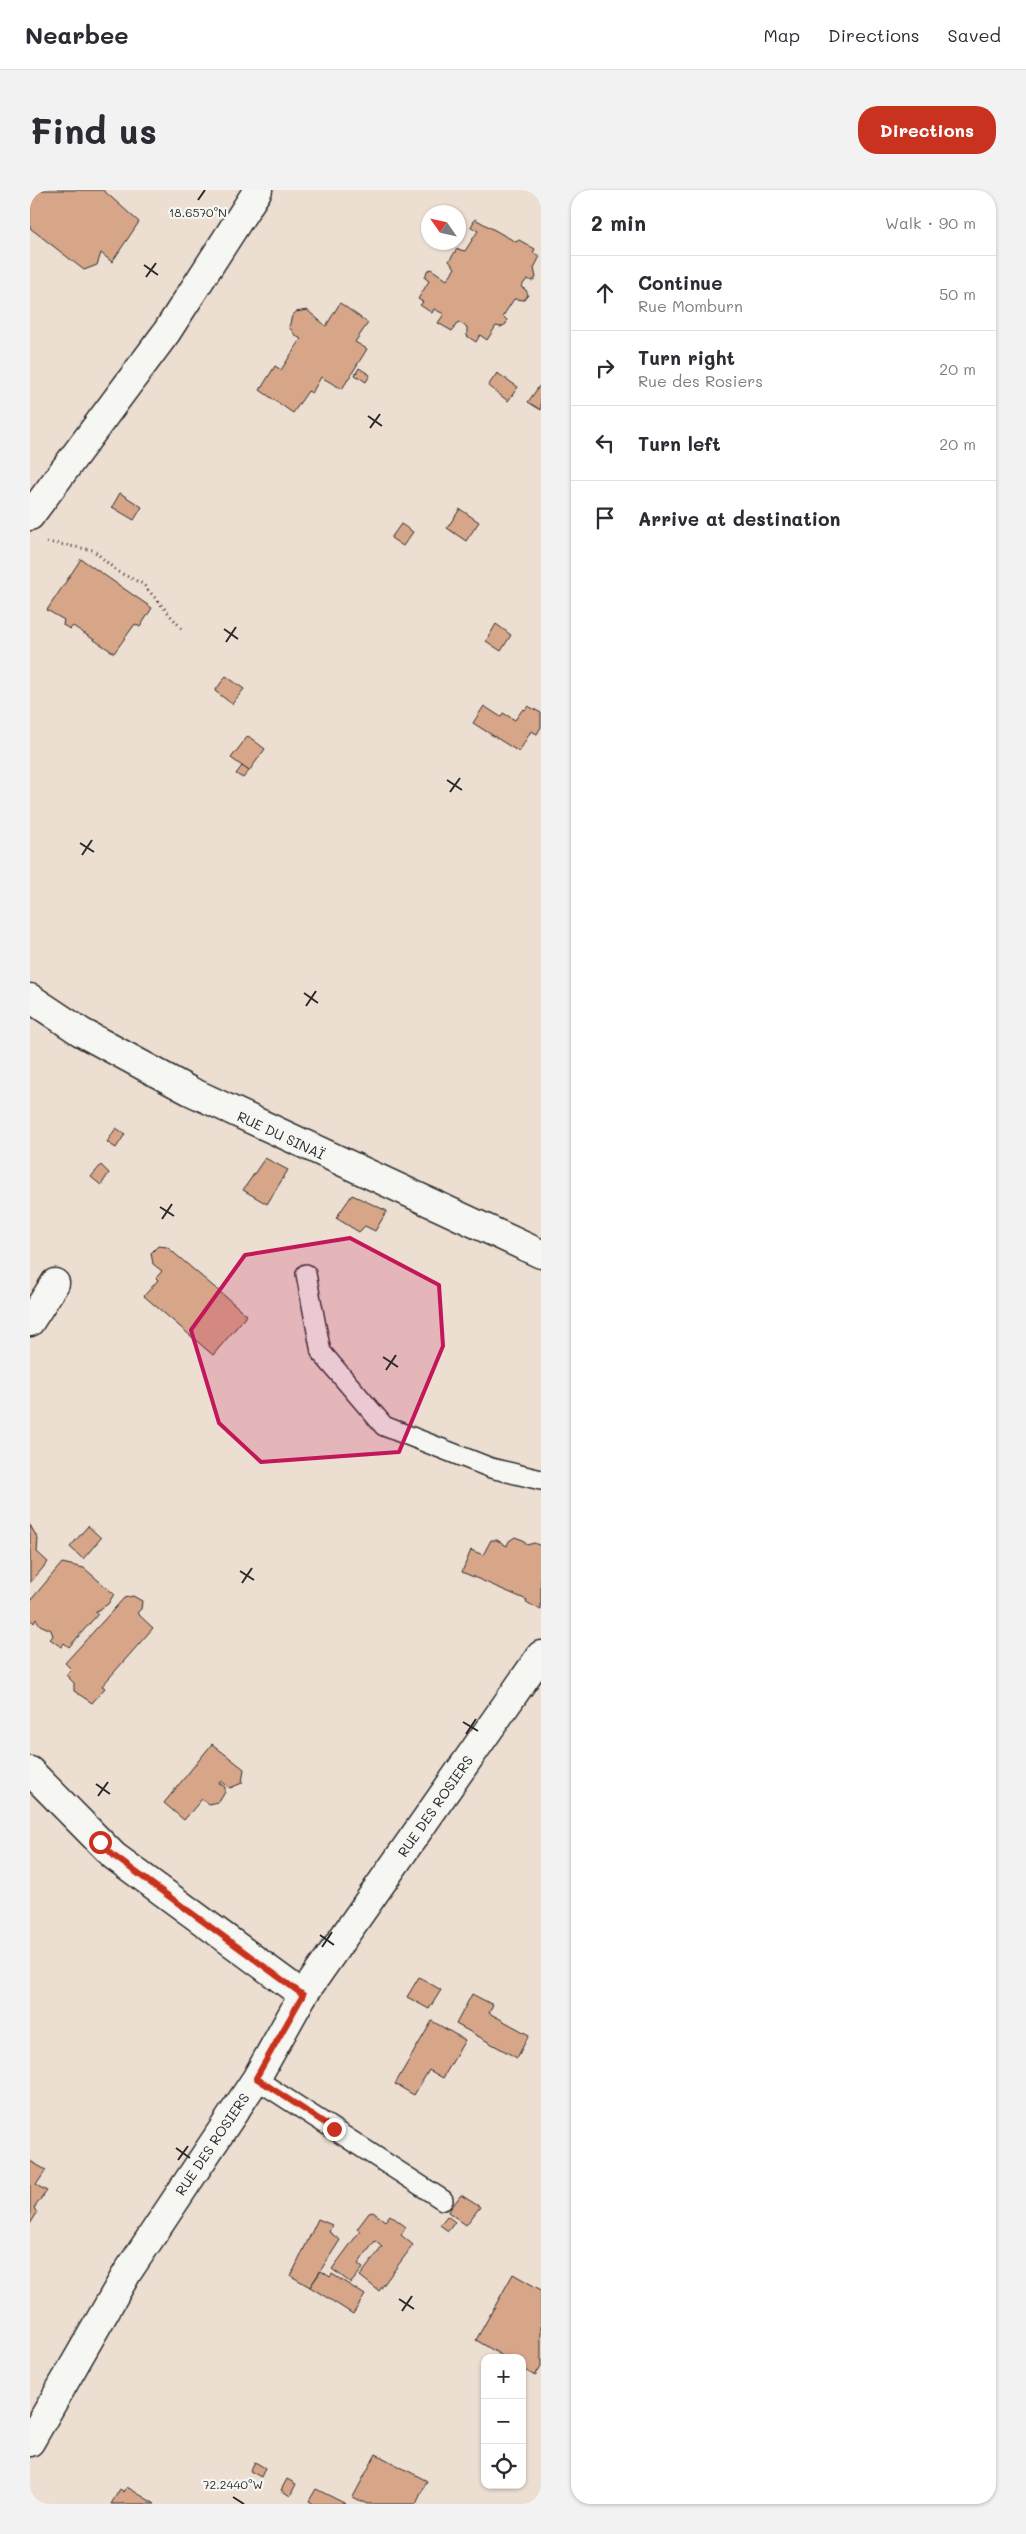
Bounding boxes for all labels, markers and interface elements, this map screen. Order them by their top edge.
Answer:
text: Nearbee [25,19,129,50]
text: Map [763,23,800,47]
text: Directions [828,23,920,47]
text: Saved [948,23,1001,47]
button: Directions [858,106,996,154]
text: Find us [30,107,157,153]
text: 18.6570°N [169,204,227,220]
north arrow [421,205,466,250]
text: 2 min [591,209,646,236]
text: Walk · 90 m [885,212,976,233]
text: Continue [638,270,723,295]
icon: ahead [591,279,619,307]
text: 50 m [939,283,976,304]
text: Rue Momburn [638,295,743,316]
text: Turn right [638,345,735,370]
icon: right [591,354,619,382]
text: 20 m [939,358,976,379]
text: Rue des Rosiers [638,370,763,391]
icon: left [591,429,619,457]
text: Turn left [638,431,721,456]
text: 20 m [939,433,976,454]
icon: arrive [591,504,619,532]
text: Arrive at destination [638,506,841,531]
street label: RUE DU SINAÏ [234,1106,328,1164]
street label: RUE DES ROSIERS [393,1751,477,1861]
route start [89,1831,112,1854]
street label: RUE DES ROSIERS [171,2089,253,2199]
route end [323,2118,346,2141]
map controls [481,2354,526,2489]
button: + [481,2354,526,2399]
button: − [481,2399,526,2444]
button: locate [481,2444,526,2489]
text: 72.2440°W [203,2476,263,2492]

